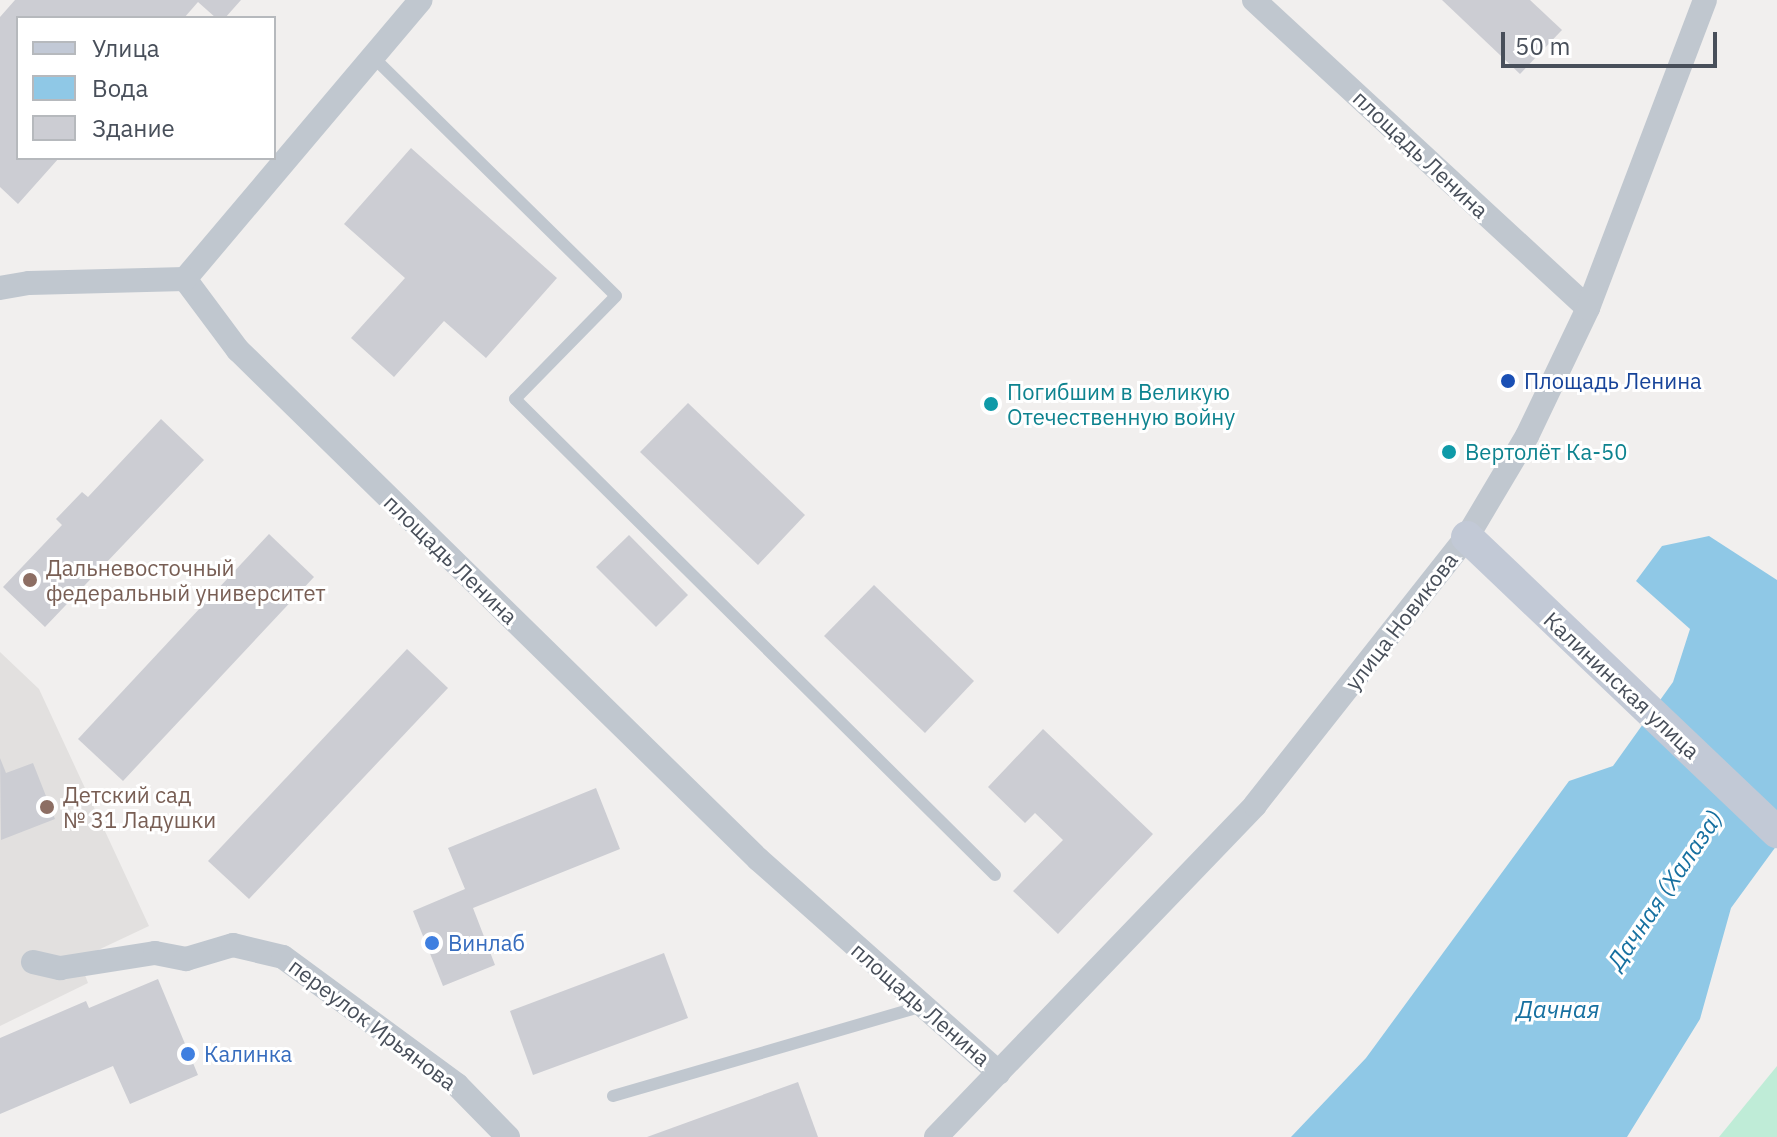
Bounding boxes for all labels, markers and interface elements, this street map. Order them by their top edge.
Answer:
legend [16,16,276,160]
scale bar [1505,16,1721,66]
text: 50 m [1515,30,1570,62]
text: Улица [92,32,160,64]
text: Вода [92,72,148,104]
street label: площадь Ленина [1348,85,1494,223]
text: Здание [92,112,175,144]
place label: Площадь Ленина [1524,368,1702,394]
marker: Площадь Ленина [1499,372,1517,390]
place label: Погибшим в Великую Отечественную войну [1007,378,1235,430]
marker: Погибшим в Великую Отечественную войну [982,395,1000,413]
place label: Вертолёт Ка-50 [1465,439,1627,465]
marker: Вертолёт Ка-50 [1440,443,1458,461]
street label: площадь Ленина [379,489,523,629]
street label: улица Новикова [1339,547,1463,695]
place label: Дальневосточный федеральный университет [46,554,326,606]
marker: Дальневосточный федеральный университет [21,571,39,589]
street label: Калининская улица [1539,606,1705,764]
place label: Детский сад № 31 Ладушки [63,781,216,832]
marker: Детский сад № 31 Ладушки [38,798,56,816]
water label: Дачная (Халаза) [1601,805,1729,975]
place label: Винлаб [448,930,525,956]
marker: Винлаб [423,934,441,952]
street label: площадь Ленина [846,937,996,1071]
street label: переулок Ирьянова [284,952,462,1096]
water label: Дачная [1516,996,1600,1024]
place label: Калинка [204,1041,292,1067]
marker: Калинка [179,1045,197,1063]

